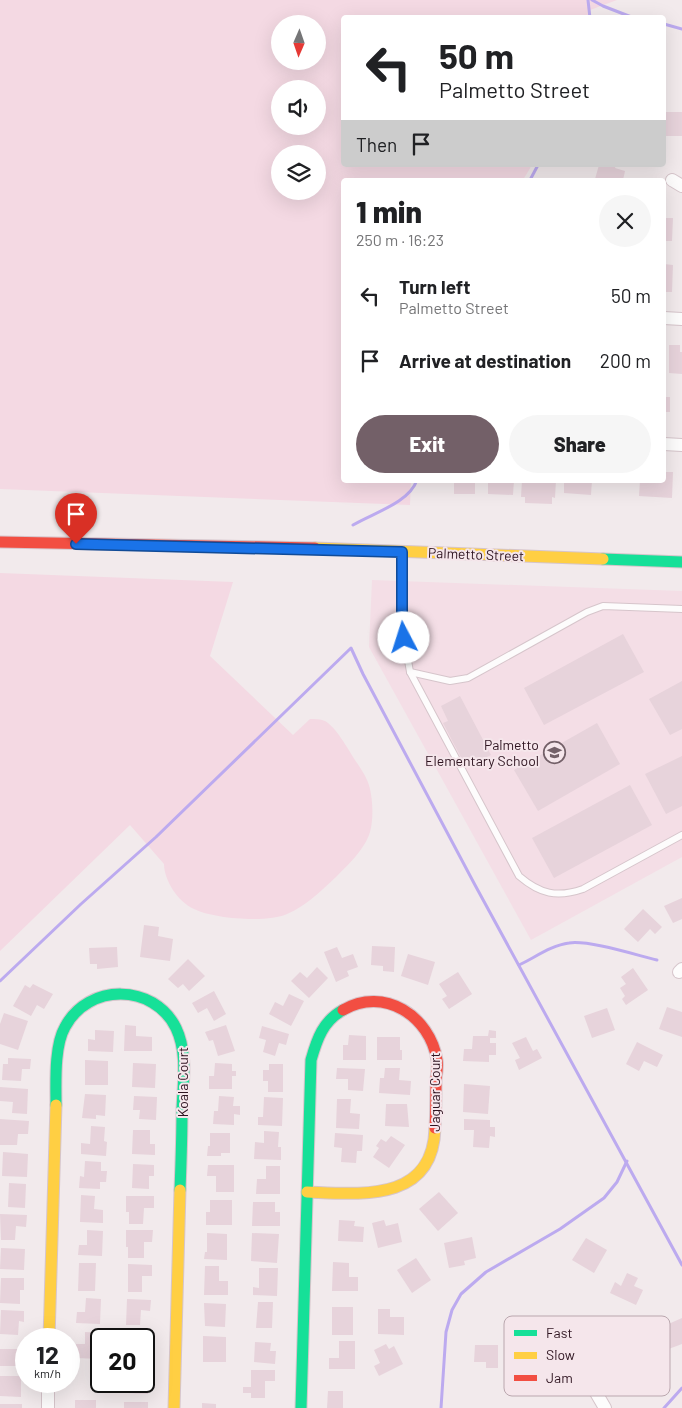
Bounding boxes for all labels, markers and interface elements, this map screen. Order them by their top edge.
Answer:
north arrow [271,15,326,70]
map controls [271,15,326,200]
text: 50 m [439,34,514,76]
icon: left [356,35,421,100]
text: Palmetto Street [439,76,590,102]
button: sound [271,80,326,135]
icon: arrive [407,130,435,158]
text: Then [356,133,397,156]
button: layers [271,145,326,200]
text: 1 min [356,193,422,229]
button: close [599,195,651,247]
text: 250 m · 16:23 [356,230,444,249]
text: Turn left [399,275,470,298]
icon: left [356,282,384,310]
text: 50 m [611,284,651,307]
text: Palmetto Street [399,298,509,317]
icon: arrive [356,347,384,375]
text: Arrive at destination [399,349,571,372]
text: 200 m [600,349,651,372]
button: Exit [356,415,499,473]
button: Share [509,415,651,473]
pin [55,493,97,544]
icon: arrive [62,500,90,528]
street label: Palmetto Street [428,544,524,564]
position arrow [377,611,429,663]
place label: Palmetto Elementary School [425,736,539,769]
school or university icon: Palmetto Elementary School [543,740,567,764]
street label: Koala Court [174,1047,191,1117]
street label: Jaguar Court [426,1052,443,1132]
legend [504,1316,670,1396]
text: Fast [546,1324,572,1341]
speed limit sign: 20 [90,1328,155,1393]
text: 12 [36,1339,59,1369]
text: Slow [546,1346,575,1363]
text: km/h [34,1366,61,1380]
text: Jam [546,1369,573,1386]

